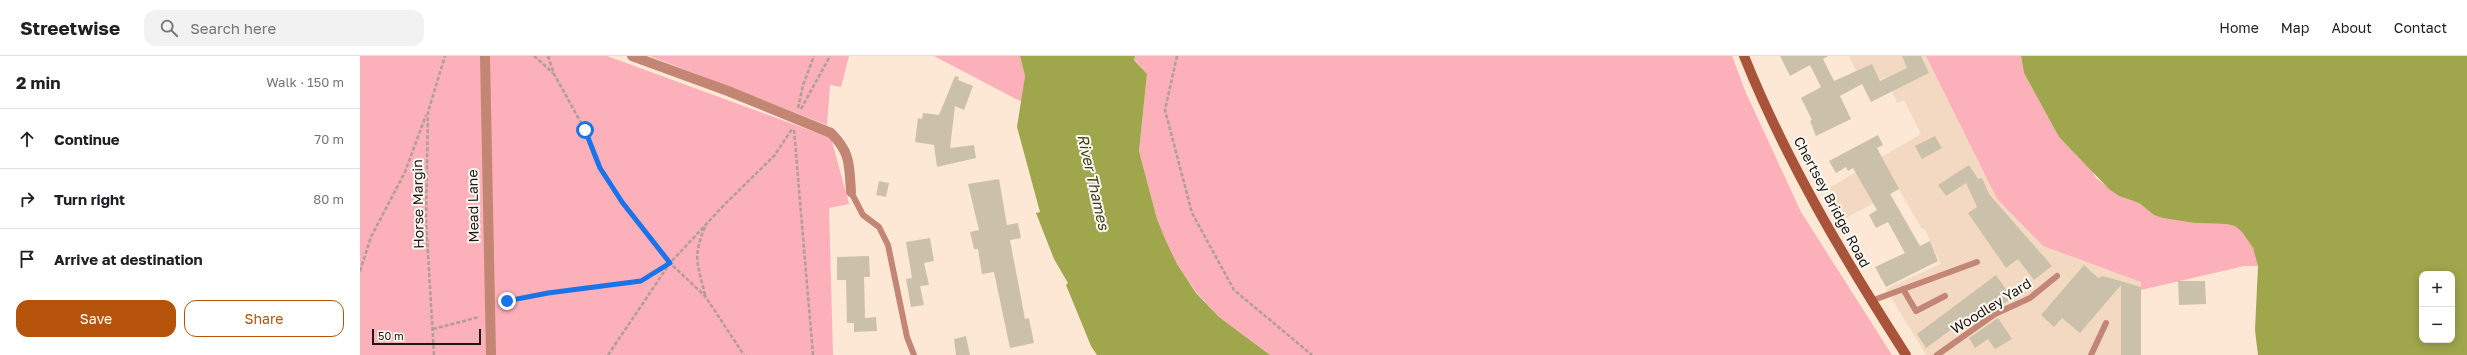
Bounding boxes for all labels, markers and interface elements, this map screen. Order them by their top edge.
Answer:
search box [144,10,424,46]
text: Streetwise [20,16,120,39]
icon: search [158,17,180,39]
text: Search here [190,19,276,37]
text: Home [2219,19,2259,36]
text: Map [2281,19,2309,36]
text: About [2331,19,2372,36]
text: Contact [2394,19,2447,36]
text: 2 min [16,72,60,93]
text: Walk · 150 m [266,74,344,90]
route start [576,121,594,139]
icon: ahead [16,128,38,150]
text: Continue [54,130,120,148]
text: 70 m [314,131,344,147]
water label: River Thames [1074,132,1114,232]
street label: Chertsey Bridge Road [1791,133,1874,270]
street label: Horse Margin [408,159,427,249]
street label: Mead Lane [463,169,482,243]
icon: right [16,188,38,210]
text: Turn right [54,190,125,208]
text: 80 m [313,191,344,207]
icon: arrive [16,248,38,270]
text: Arrive at destination [54,250,203,268]
map controls [2419,271,2455,343]
button: + [2419,271,2455,307]
street label: Woodley Yard [1947,274,2034,337]
route end [498,292,516,310]
button: Save [16,300,176,337]
button: Share [184,300,344,337]
button: − [2419,307,2455,343]
scale bar [372,327,481,346]
text: 50 m [378,329,404,342]

